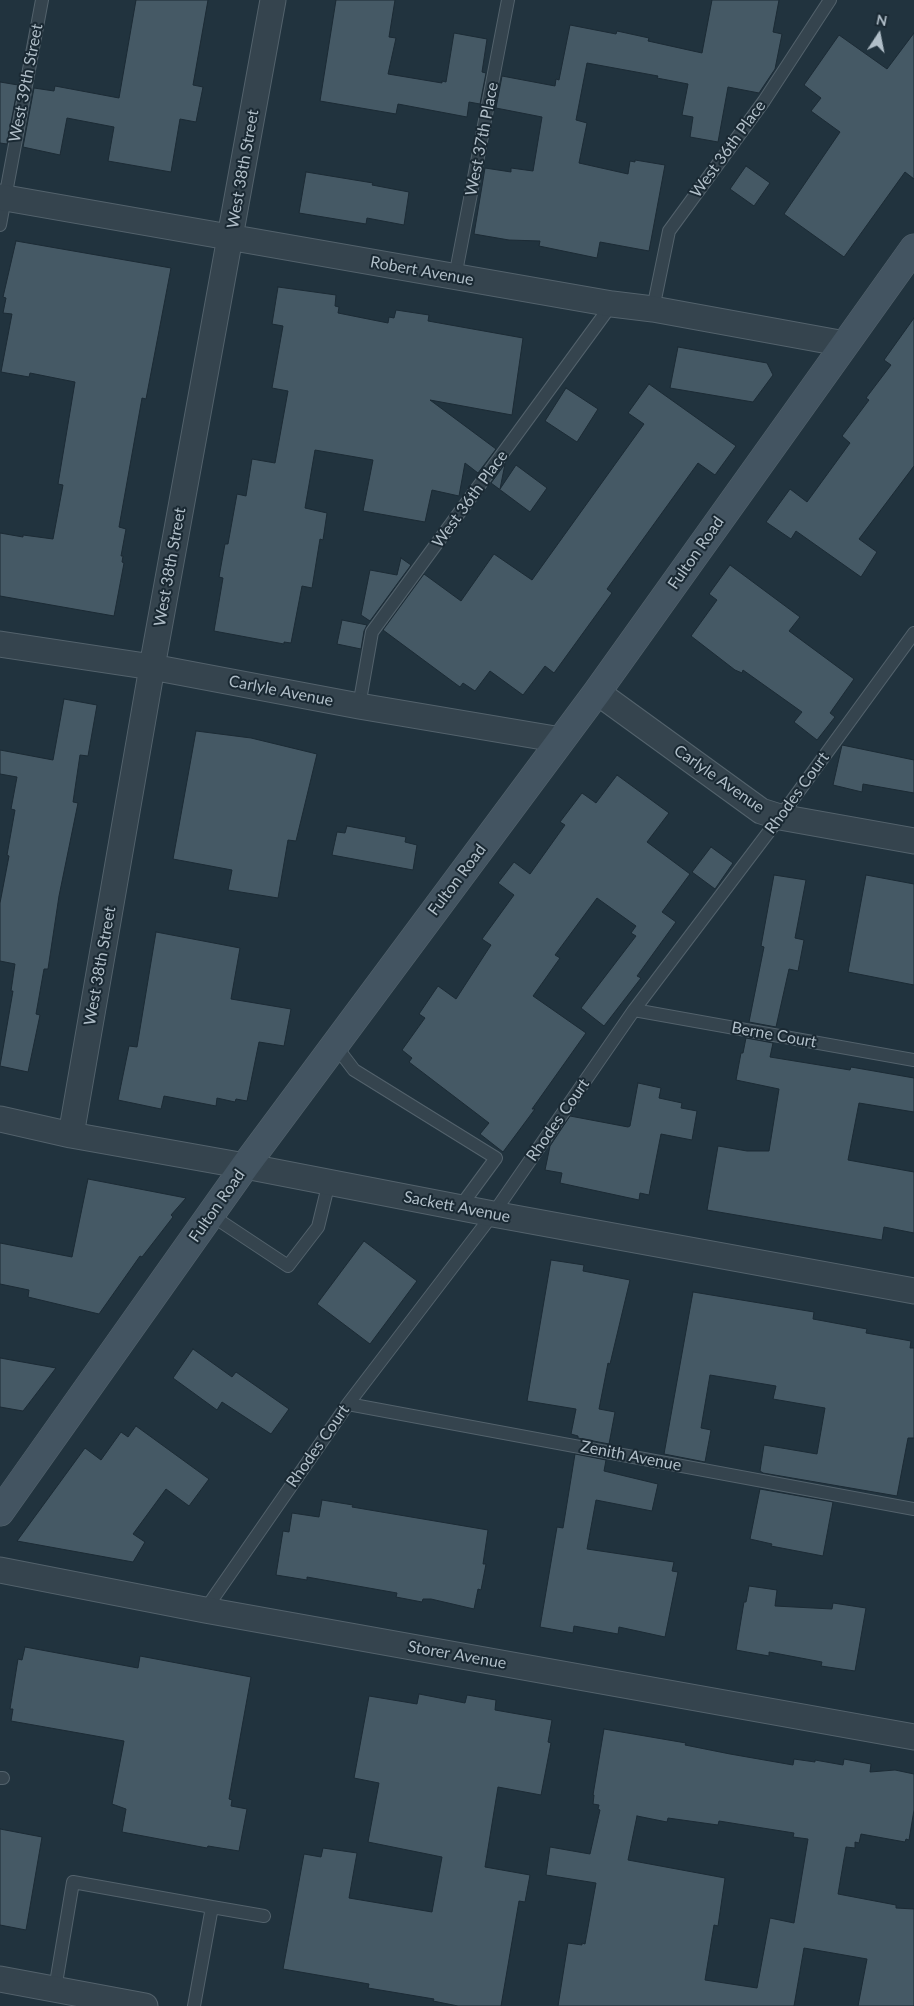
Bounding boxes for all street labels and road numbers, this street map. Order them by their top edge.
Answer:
street label: West 39th Street [5,22,47,144]
street label: West 37th Place [462,81,502,197]
street label: West 36th Place [686,97,770,201]
street label: West 38th Street [223,108,263,230]
street label: Robert Avenue [369,252,475,290]
street label: West 36th Place [428,447,512,551]
street label: West 38th Street [150,506,190,628]
street label: Fulton Road [664,513,728,593]
street label: Carlyle Avenue [227,671,335,711]
street label: Carlyle Avenue [670,741,768,817]
street label: Rhodes Court [761,748,833,838]
street label: Fulton Road [424,841,490,919]
street label: West 38th Street [80,905,120,1027]
street label: Berne Court [730,1018,818,1052]
street label: Rhodes Court [522,1075,594,1165]
street label: Fulton Road [185,1166,249,1246]
street label: Sackett Avenue [402,1187,512,1227]
street label: Rhodes Court [282,1401,354,1491]
street label: Zenith Avenue [579,1437,683,1475]
street label: Storer Avenue [406,1637,508,1673]

